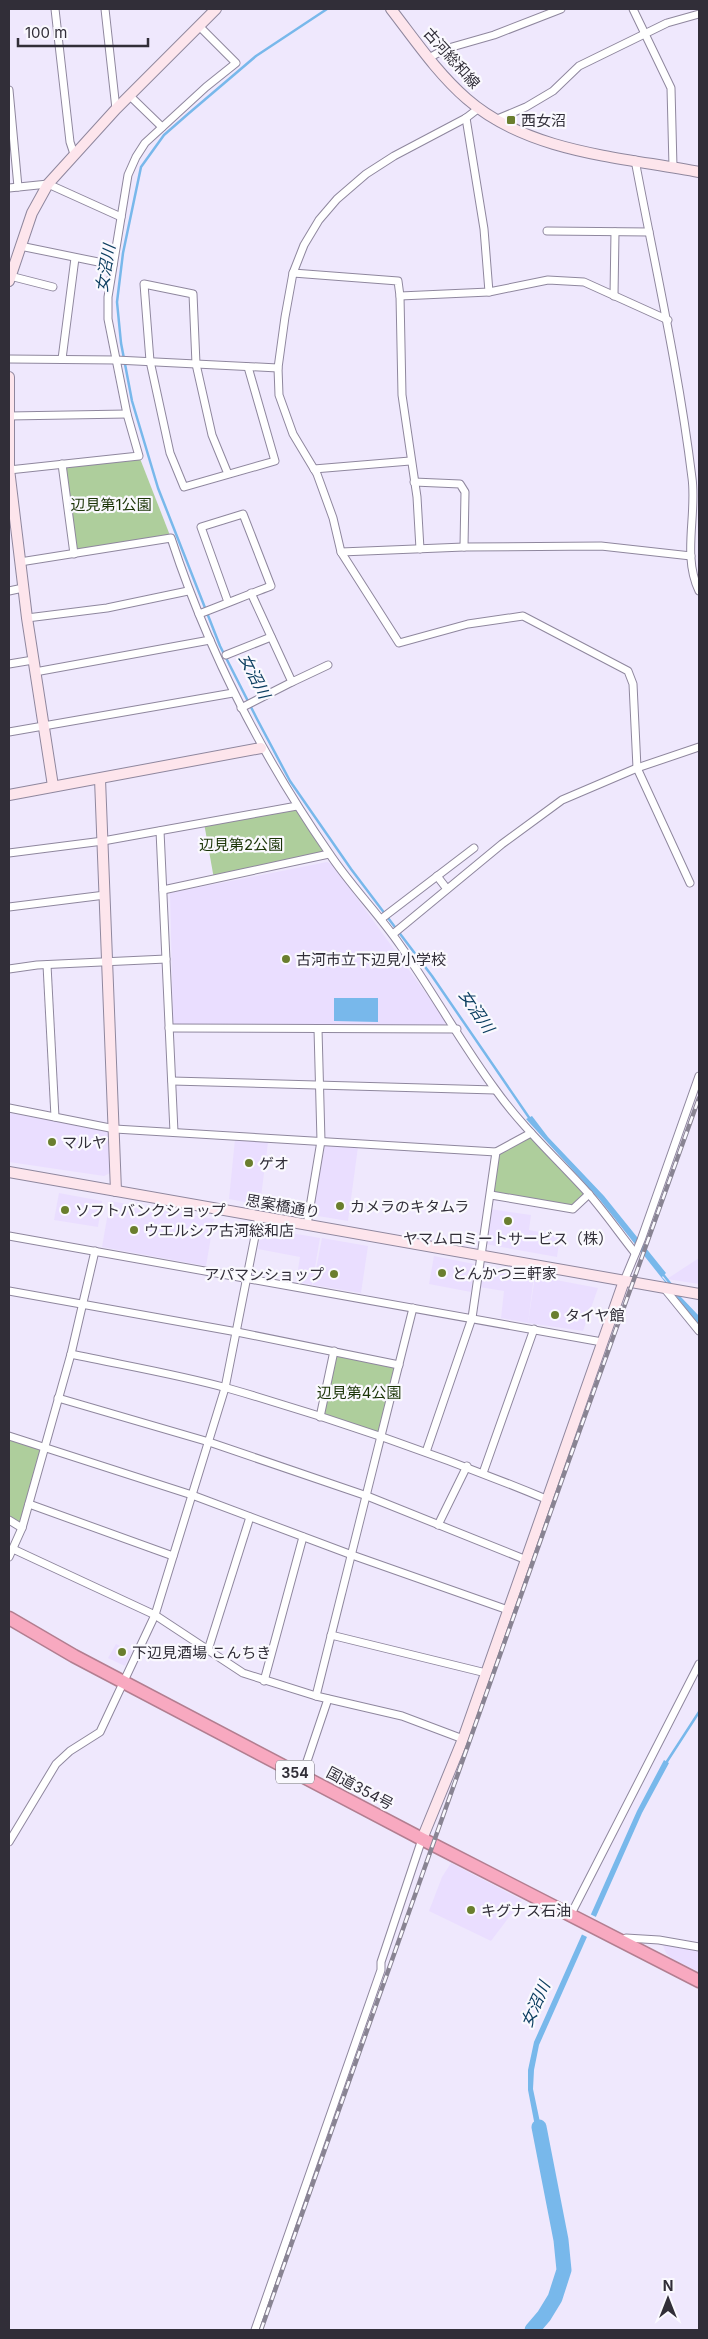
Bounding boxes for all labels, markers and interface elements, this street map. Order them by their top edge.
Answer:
scale bar [18,15,148,47]
text: 100 m [25,23,67,42]
street label: 古河総和線 [420,24,484,92]
place label: 西女沼 [521,111,566,130]
marker: 西女沼 [505,114,517,126]
water label: 女沼川 [91,241,119,293]
park label: 辺見第1公園 [70,495,152,514]
water label: 女沼川 [235,650,276,704]
park label: 辺見第2公園 [199,835,283,854]
place label: 古河市立下辺見小学校 [296,950,446,969]
marker: 古河市立下辺見小学校 [280,953,292,965]
water label: 女沼川 [455,986,500,1038]
place label: マルヤ [62,1133,107,1152]
marker: マルヤ [46,1136,58,1148]
place label: ゲオ [259,1154,289,1173]
marker: ゲオ [243,1157,255,1169]
street label: 思案橋通り [244,1190,322,1222]
place label: カメラのキタムラ [350,1197,469,1216]
marker: カメラのキタムラ [334,1200,346,1212]
place label: ソフトバンクショップ [75,1201,226,1220]
marker: ソフトバンクショップ [59,1204,71,1216]
marker: ヤマムロミートサービス（株） [502,1215,514,1227]
place label: ウエルシア古河総和店 [144,1221,294,1240]
marker: ウエルシア古河総和店 [128,1224,140,1236]
place label: ヤマムロミートサービス（株） [403,1229,613,1248]
place label: とんかつ三軒家 [452,1264,557,1283]
place label: アパマンショップ [204,1265,324,1284]
marker: とんかつ三軒家 [436,1267,448,1279]
marker: アパマンショップ [328,1268,340,1280]
place label: タイヤ館 [565,1306,625,1325]
marker: タイヤ館 [549,1309,561,1321]
park label: 辺見第4公園 [317,1383,401,1402]
place label: 下辺見酒場 こんちき [132,1643,271,1662]
marker: 下辺見酒場 こんちき [116,1646,128,1658]
road number: 354 [276,1760,314,1784]
street label: 国道354号 [323,1762,397,1814]
place label: キグナス石油 [481,1901,571,1920]
marker: キグナス石油 [465,1904,477,1916]
water label: 女沼川 [516,1976,555,2030]
north arrow [643,2274,693,2324]
text: N [663,2277,673,2294]

